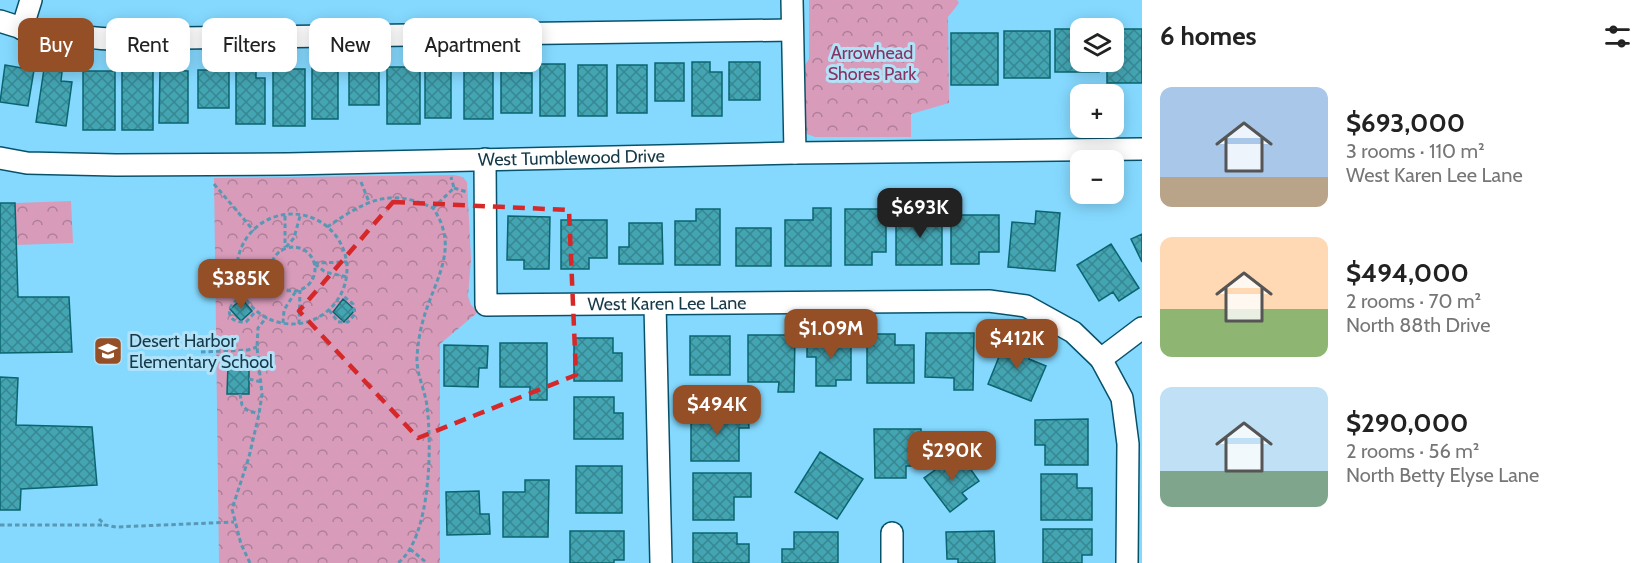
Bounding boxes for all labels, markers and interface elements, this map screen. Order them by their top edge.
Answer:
chip: Buy [18,18,94,72]
chip: Rent [106,18,190,72]
chip: Filters [202,18,297,72]
chip: New [309,18,391,72]
chip: Apartment [403,18,542,72]
map controls [1070,18,1124,204]
button: layers [1070,18,1124,72]
text: 6 homes [1160,20,1257,52]
icon: filters [1601,20,1634,53]
park label: Arrowhead Shores Park [828,42,917,85]
button: + [1070,84,1124,138]
text: $693,000 [1346,107,1465,139]
icon: home [1208,111,1280,183]
text: 3 rooms · 110 m² [1346,139,1485,163]
street label: West Tumblewood Drive [478,145,665,171]
button: − [1070,150,1124,204]
text: West Karen Lee Lane [1346,163,1523,187]
pin: $693K [878,188,962,239]
text: $693K [891,195,949,219]
text: $494,000 [1346,257,1469,289]
pin: $385K [199,259,283,310]
icon: home [1208,261,1280,333]
text: $385K [212,266,270,290]
text: 2 rooms · 70 m² [1346,289,1481,313]
street label: West Karen Lee Lane [587,292,747,315]
pin: $1.09M [782,309,880,360]
text: North 88th Drive [1346,313,1490,337]
text: $1.09M [798,316,864,340]
pin: $412K [975,319,1059,370]
text: $412K [990,326,1044,350]
place label: Desert Harbor Elementary School [129,330,274,373]
school or university icon: Desert Harbor Elementary School [92,335,124,367]
pin: $494K [675,385,759,436]
text: $494K [687,392,747,416]
text: $290,000 [1346,407,1468,439]
icon: home [1208,411,1280,483]
pin: $290K [910,431,994,482]
text: $290K [922,438,982,462]
text: 2 rooms · 56 m² [1346,439,1479,463]
text: North Betty Elyse Lane [1346,463,1539,487]

